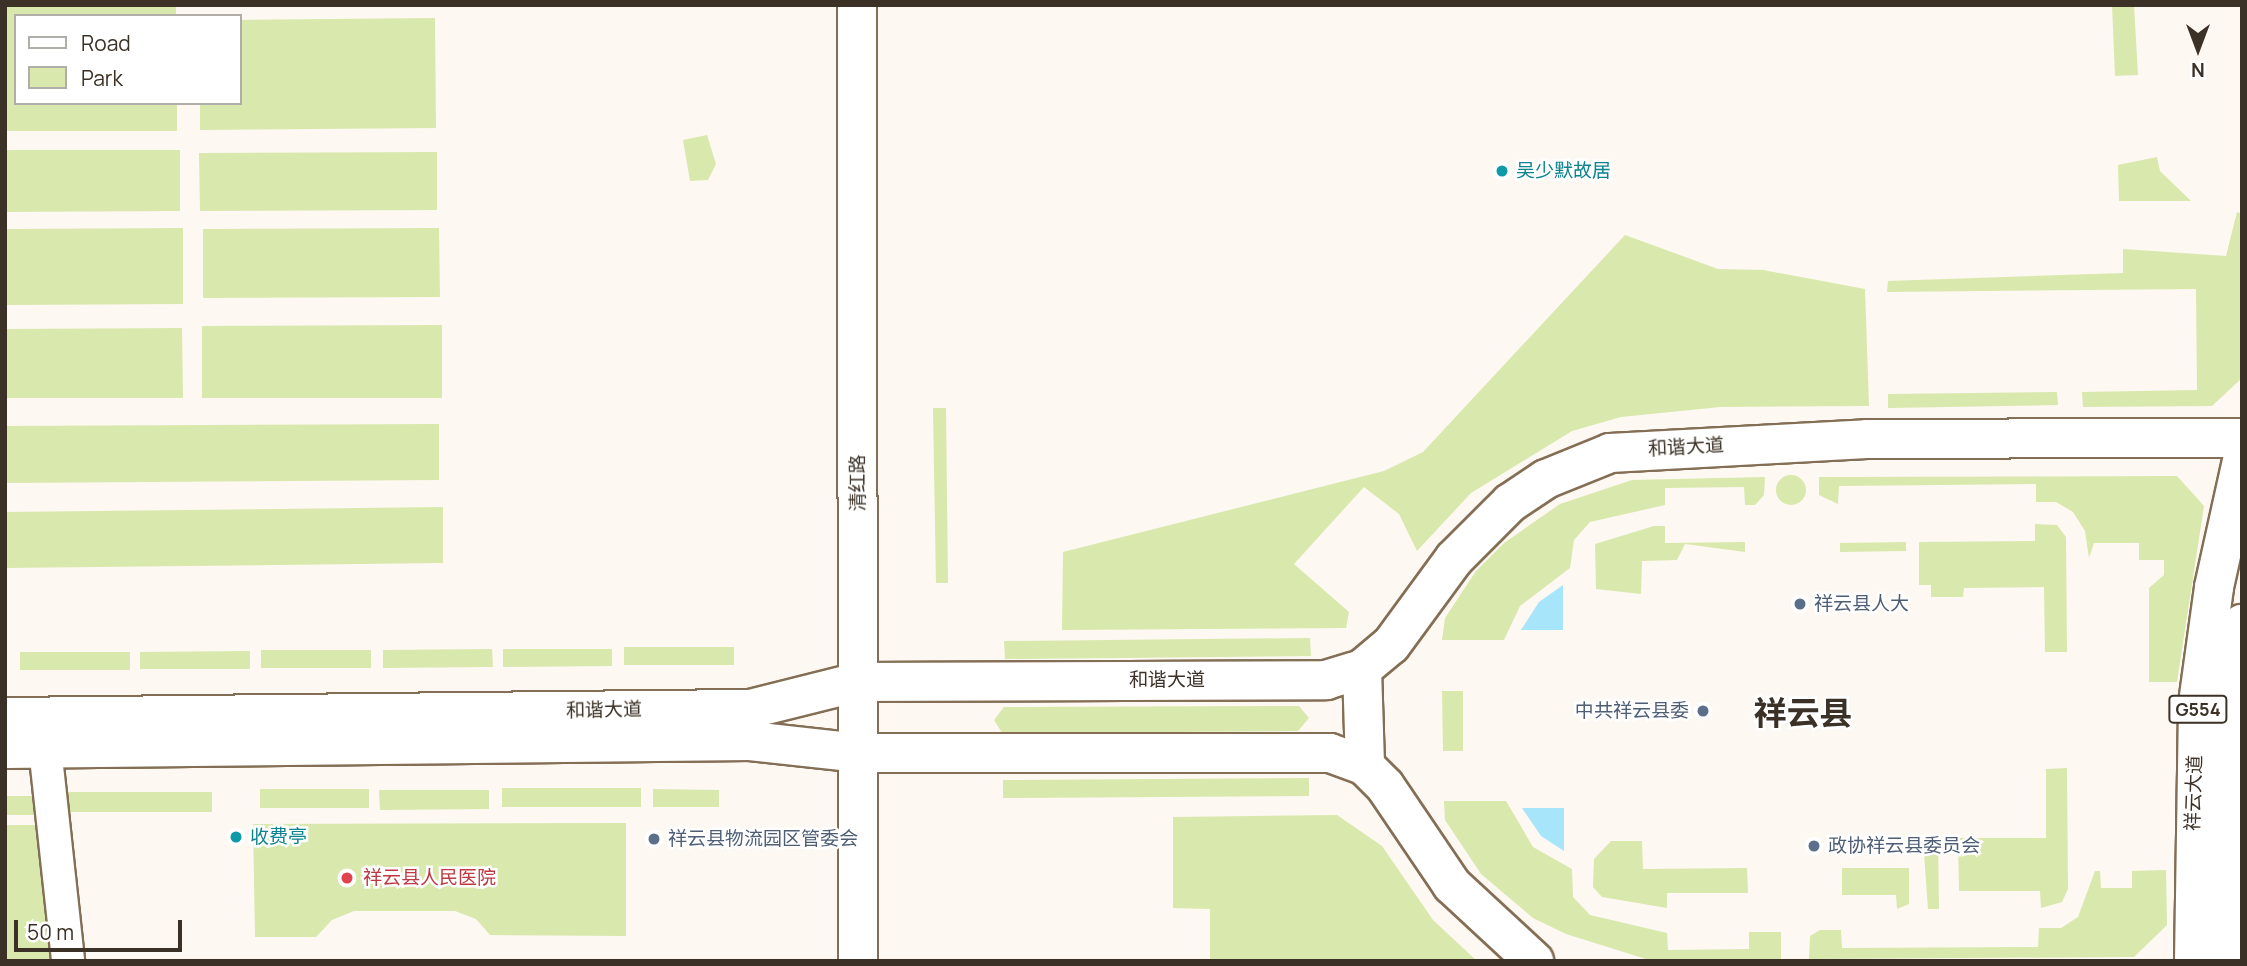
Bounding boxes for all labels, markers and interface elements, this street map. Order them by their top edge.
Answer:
legend [14,14,242,105]
north arrow [2163,14,2233,84]
text: Road [81,29,131,57]
text: N [2191,57,2205,83]
text: Park [81,64,123,92]
place label: 吴少默故居 [1516,160,1611,182]
marker: 吴少默故居 [1494,163,1510,179]
street label: 和谐大道 [1647,434,1725,460]
street label: 清红路 [847,455,869,511]
place label: 祥云县人大 [1814,593,1909,615]
marker: 祥云县人大 [1792,596,1808,612]
street label: 和谐大道 [1129,669,1205,691]
district label: 祥云县 [1754,693,1852,733]
road number: G554 [2168,694,2228,724]
street label: 和谐大道 [566,698,642,722]
place label: 中共祥云县委 [1575,700,1689,722]
marker: 中共祥云县委 [1695,703,1711,719]
street label: 祥云大道 [2181,755,2207,831]
place label: 收费亭 [250,826,307,848]
place label: 祥云县物流园区管委会 [668,828,858,850]
marker: 收费亭 [228,829,244,845]
marker: 祥云县物流园区管委会 [646,831,662,847]
place label: 政协祥云县委员会 [1828,835,1980,857]
marker: 政协祥云县委员会 [1806,838,1822,854]
place label: 祥云县人民医院 [363,867,496,889]
marker: 祥云县人民医院 [337,868,357,888]
scale bar [18,906,186,950]
text: 50 m [27,918,74,946]

